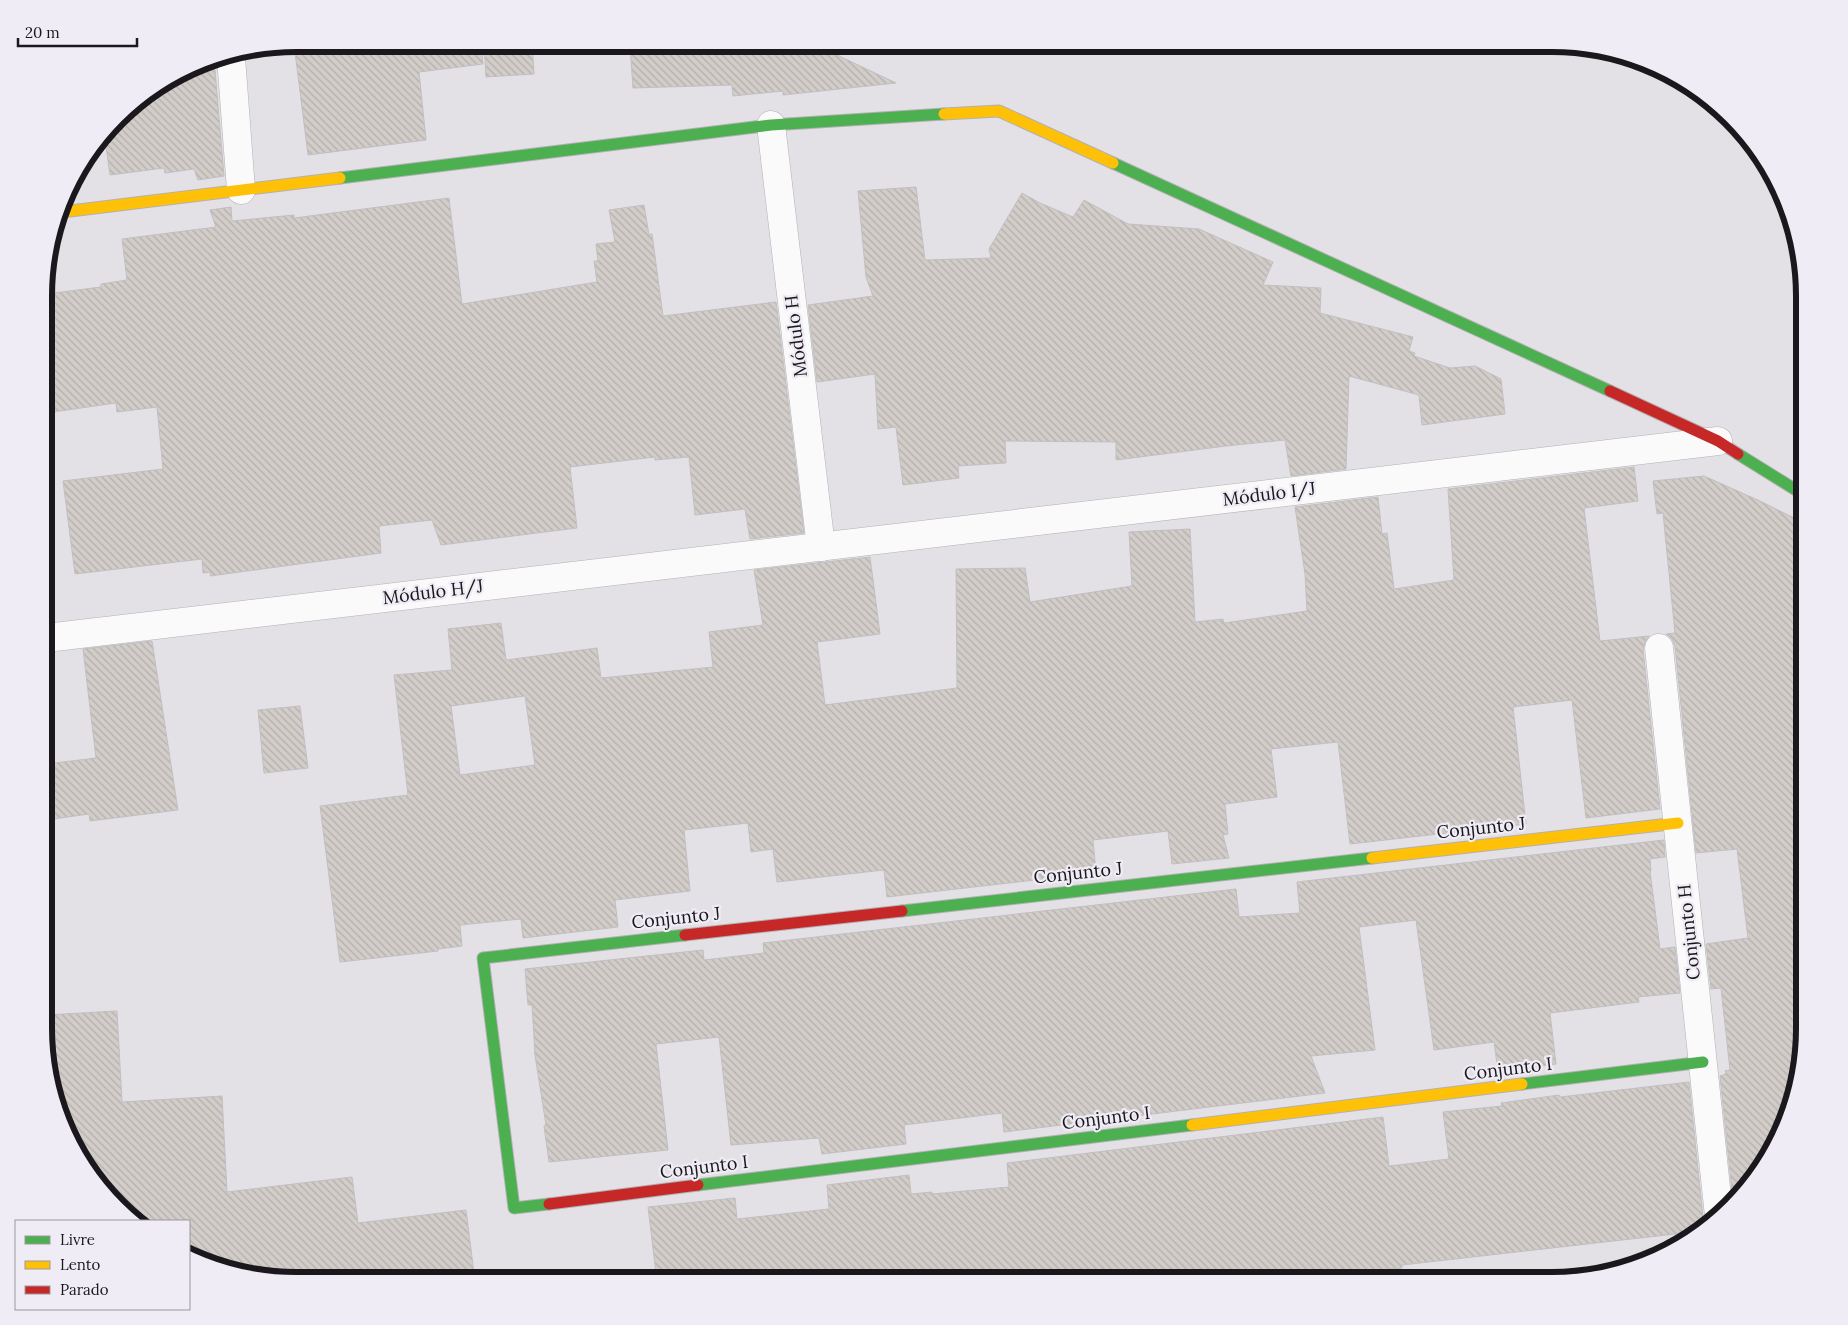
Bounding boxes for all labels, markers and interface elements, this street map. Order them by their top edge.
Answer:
scale bar [18,15,136,47]
text: 20 m [25,23,60,42]
street label: Módulo H [779,294,812,378]
street label: Módulo I/J [1221,476,1317,511]
street label: Módulo H/J [381,574,485,609]
street label: Conjunto J [1435,811,1527,844]
street label: Conjunto J [1032,856,1124,889]
street label: Conjunto H [1672,883,1705,981]
street label: Conjunto J [630,901,722,934]
street label: Conjunto I [1463,1052,1553,1085]
street label: Conjunto I [1061,1101,1151,1134]
street label: Conjunto I [659,1150,749,1183]
legend [15,1220,190,1310]
text: Livre [60,1230,95,1249]
text: Lento [60,1255,101,1274]
text: Parado [60,1280,109,1299]

